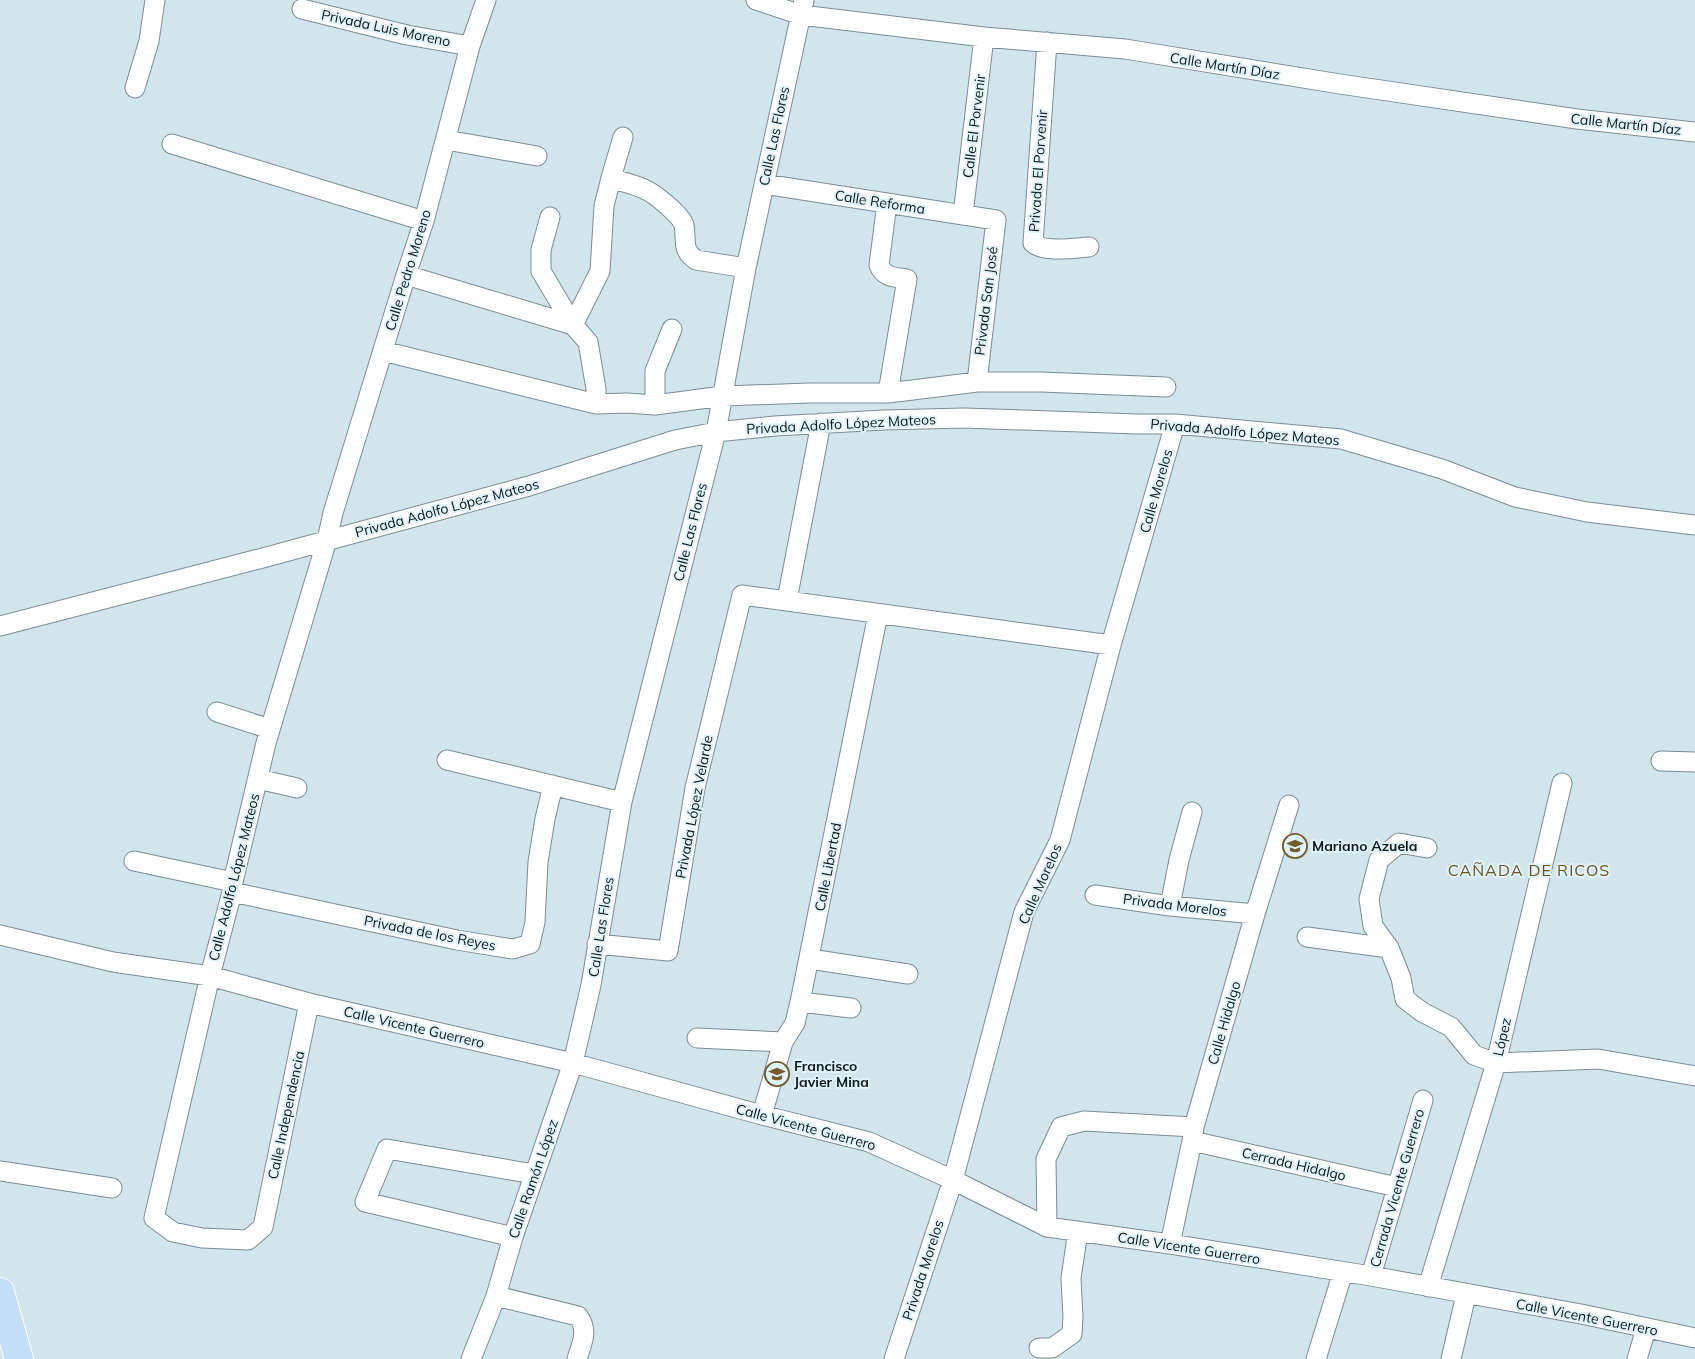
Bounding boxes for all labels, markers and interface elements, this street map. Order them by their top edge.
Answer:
street label: Privada Luis Moreno [320,5,452,51]
street label: Calle Martín Díaz [1169,48,1281,84]
street label: Calle El Porvenir [959,72,989,179]
street label: Calle Las Flores [755,85,793,187]
street label: Privada El Porvenir [1025,108,1051,233]
street label: Calle Martín Díaz [1570,109,1682,139]
street label: Calle Reforma [834,186,926,218]
street label: Calle Pedro Moreno [381,207,435,333]
street label: Privada San José [970,245,1002,357]
street label: Privada Adolfo López Mateos [746,410,936,438]
street label: Privada Adolfo López Mateos [1150,415,1340,449]
street label: Calle Morelos [1135,447,1177,535]
street label: Privada Adolfo López Mateos [353,475,541,541]
street label: Calle Las Flores [669,481,711,583]
street label: Privada López Velarde [671,734,717,880]
street label: Calle Adolfo López Mateos [204,791,264,963]
street label: Calle Libertad [811,821,845,913]
school or university icon: Mariano Azuela [1282,833,1308,859]
place label: Mariano Azuela [1312,837,1417,855]
street label: Calle Morelos [1014,841,1066,927]
district label: CAÑADA DE RICOS [1448,860,1610,880]
street label: Calle Las Flores [584,876,618,978]
street label: Privada Morelos [1122,890,1228,920]
street label: Privada de los Reyes [362,911,498,955]
street label: Calle Hidalgo [1203,979,1245,1067]
street label: Calle Vicente Guerrero [342,1002,486,1052]
street label: López [1489,1016,1515,1058]
street label: Calle Independencia [264,1049,308,1181]
place label: Francisco Javier Mina [794,1057,869,1091]
school or university icon: Francisco Javier Mina [764,1061,790,1087]
street label: Calle Vicente Guerrero [734,1100,878,1154]
street label: Cerrada Vicente Guerrero [1366,1107,1428,1269]
street label: Calle Ramón López [504,1117,562,1241]
street label: Cerrada Hidalgo [1240,1143,1348,1185]
street label: Privada Morelos [898,1218,948,1322]
street label: Calle Vicente Guerrero [1116,1228,1262,1268]
street label: Calle Vicente Guerrero [1515,1294,1659,1340]

